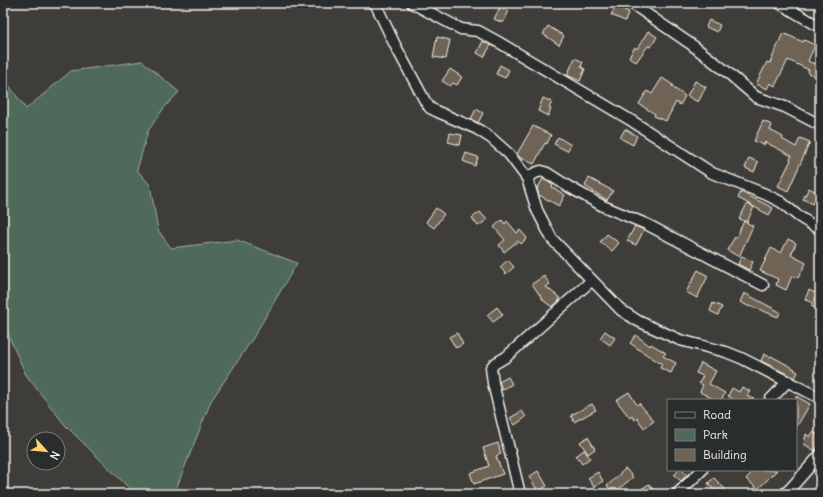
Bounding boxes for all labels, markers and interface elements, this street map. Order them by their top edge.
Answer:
legend [667,399,797,471]
text: Road [703,407,731,422]
text: Park [703,427,728,442]
north arrow [26,431,66,471]
text: Building [703,447,747,462]
text: N [47,449,63,462]

